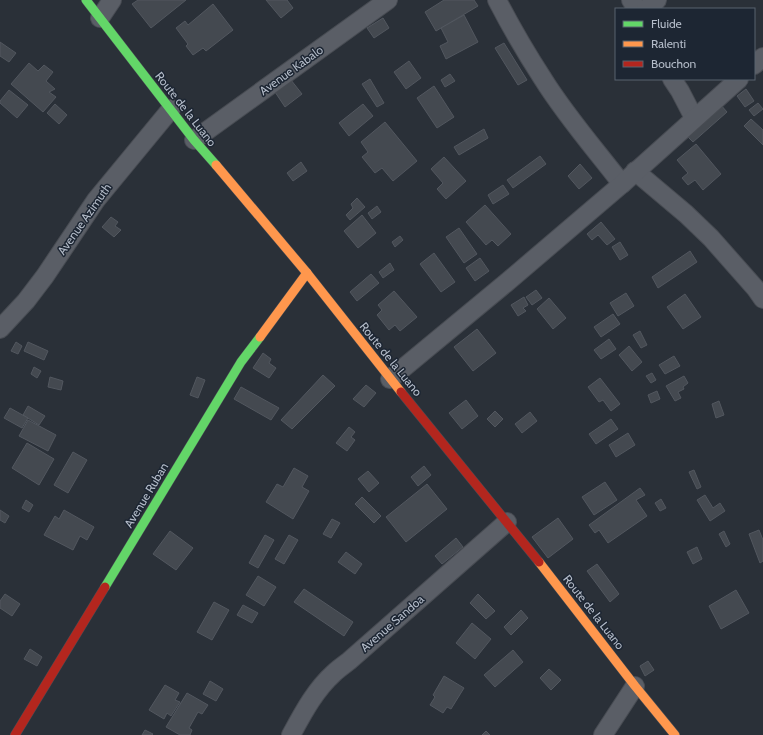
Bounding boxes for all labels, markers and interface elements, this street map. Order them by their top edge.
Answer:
legend [615,8,755,80]
text: Fluide [651,16,682,31]
text: Ralenti [651,36,686,51]
street label: Avenue Kabalo [256,42,326,98]
text: Bouchon [651,56,697,71]
street label: Route de la Luano [152,69,220,150]
street label: Avenue Azimuth [54,180,114,258]
street label: Route de la Luano [357,319,426,399]
street label: Avenue Ruban [121,459,171,530]
street label: Route de la Luano [560,572,628,653]
street label: Avenue Sandoa [357,591,427,655]

